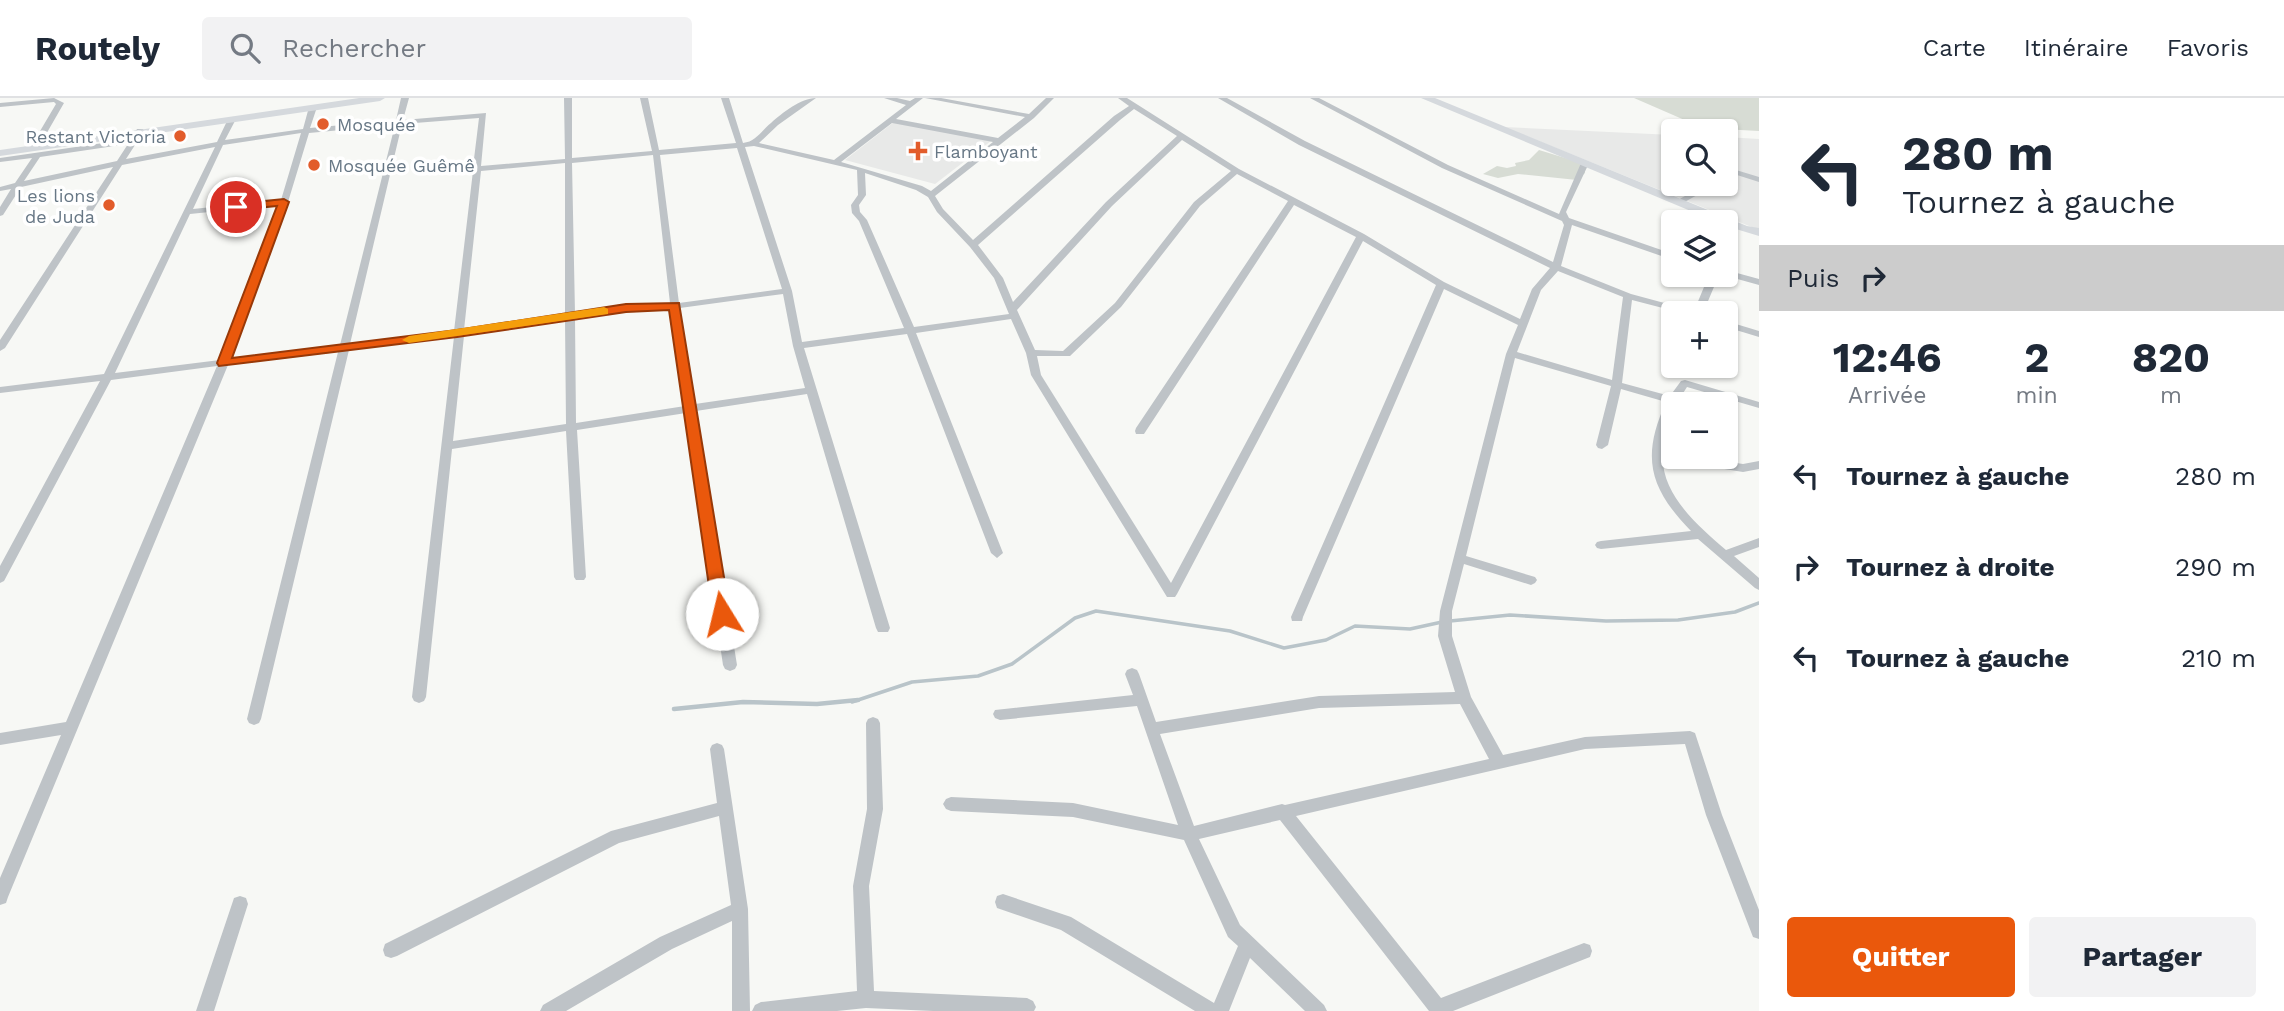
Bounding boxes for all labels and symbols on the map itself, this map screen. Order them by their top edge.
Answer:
place label: Mosquée [337,114,416,135]
marker: Mosquée [315,116,331,132]
place label: Restant Victoria [25,126,166,147]
marker: Restant Victoria [172,128,188,144]
marker: Flamboyant [908,141,928,161]
place label: Flamboyant [934,141,1038,162]
place label: Mosquée Guêmê [328,155,475,176]
marker: Mosquée Guêmê [306,157,322,173]
pin [206,177,266,237]
place label: Les lions de Juda [17,185,95,227]
marker: Les lions de Juda [101,197,117,213]
position arrow [685,577,759,651]

